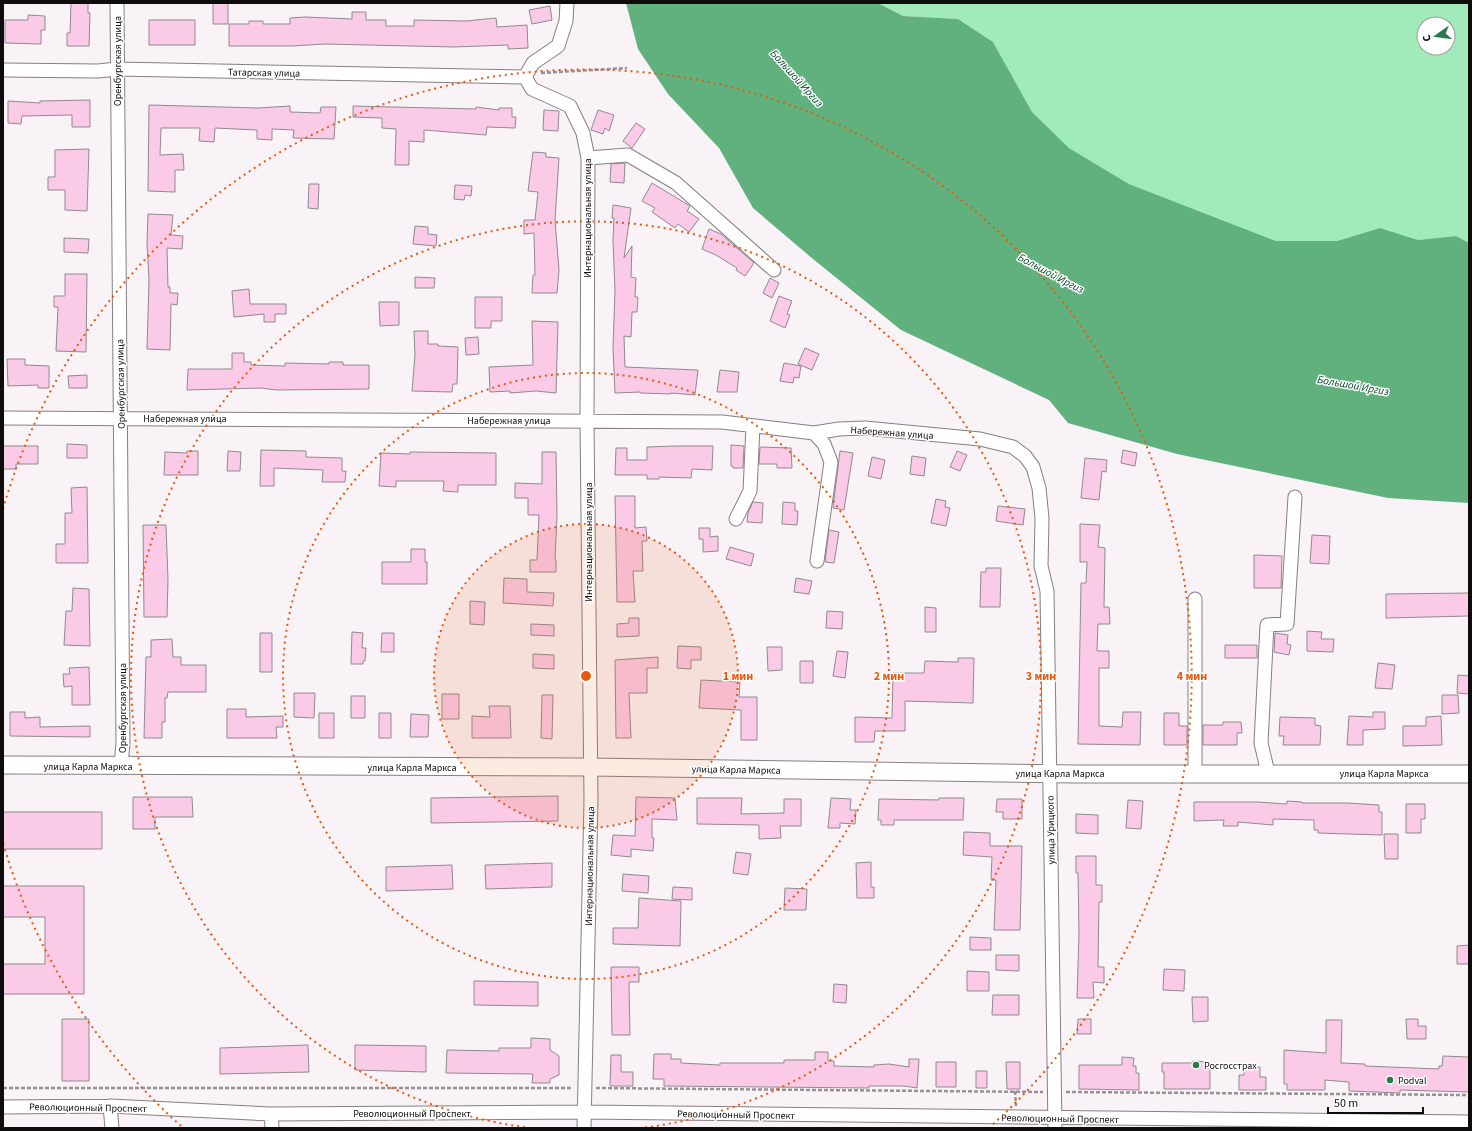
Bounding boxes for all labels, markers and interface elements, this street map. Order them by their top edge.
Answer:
street label: Оренбургская улица [111,16,125,106]
north arrow [1416,16,1456,56]
text: С [1419,33,1435,43]
water label: Большой Иргиз [767,46,827,111]
street label: Татарская улица [228,65,300,81]
street label: Интернациональная улица [581,158,595,278]
water label: Большой Иргиз [1015,250,1087,297]
street label: Оренбургская улица [113,339,129,429]
water label: Большой Иргиз [1316,372,1390,399]
street label: Набережная улица [143,412,227,426]
street label: Набережная улица [467,414,551,428]
street label: Набережная улица [850,423,934,443]
street label: Интернациональная улица [582,482,596,602]
street label: Оренбургская улица [116,663,130,753]
text: 1 мин [723,668,753,685]
text: 2 мин [874,668,904,685]
text: 3 мин [1026,668,1056,685]
text: 4 мин [1177,668,1207,685]
centre of rings [579,669,593,683]
street label: улица Карла Маркса [43,760,133,774]
street label: улица Карла Маркса [367,761,457,775]
street label: улица Карла Маркса [691,762,781,778]
street label: улица Карла Маркса [1015,767,1105,781]
street label: улица Карла Маркса [1339,767,1429,781]
street label: улица Урицкого [1043,795,1059,865]
street label: Интернациональная улица [582,806,598,926]
place label: Росгосстрах [1204,1059,1257,1073]
marker: Росгосстрах [1191,1060,1201,1070]
place label: Podval [1398,1074,1427,1088]
marker: Podval [1385,1075,1395,1085]
scale bar [1328,1089,1423,1115]
text: 50 m [1334,1095,1358,1112]
street label: Революционный Проспект [29,1100,147,1116]
street label: Революционный Проспект [353,1107,471,1121]
street label: Революционный Проспект [677,1107,795,1123]
street label: Революционный Проспект [1001,1111,1119,1127]

